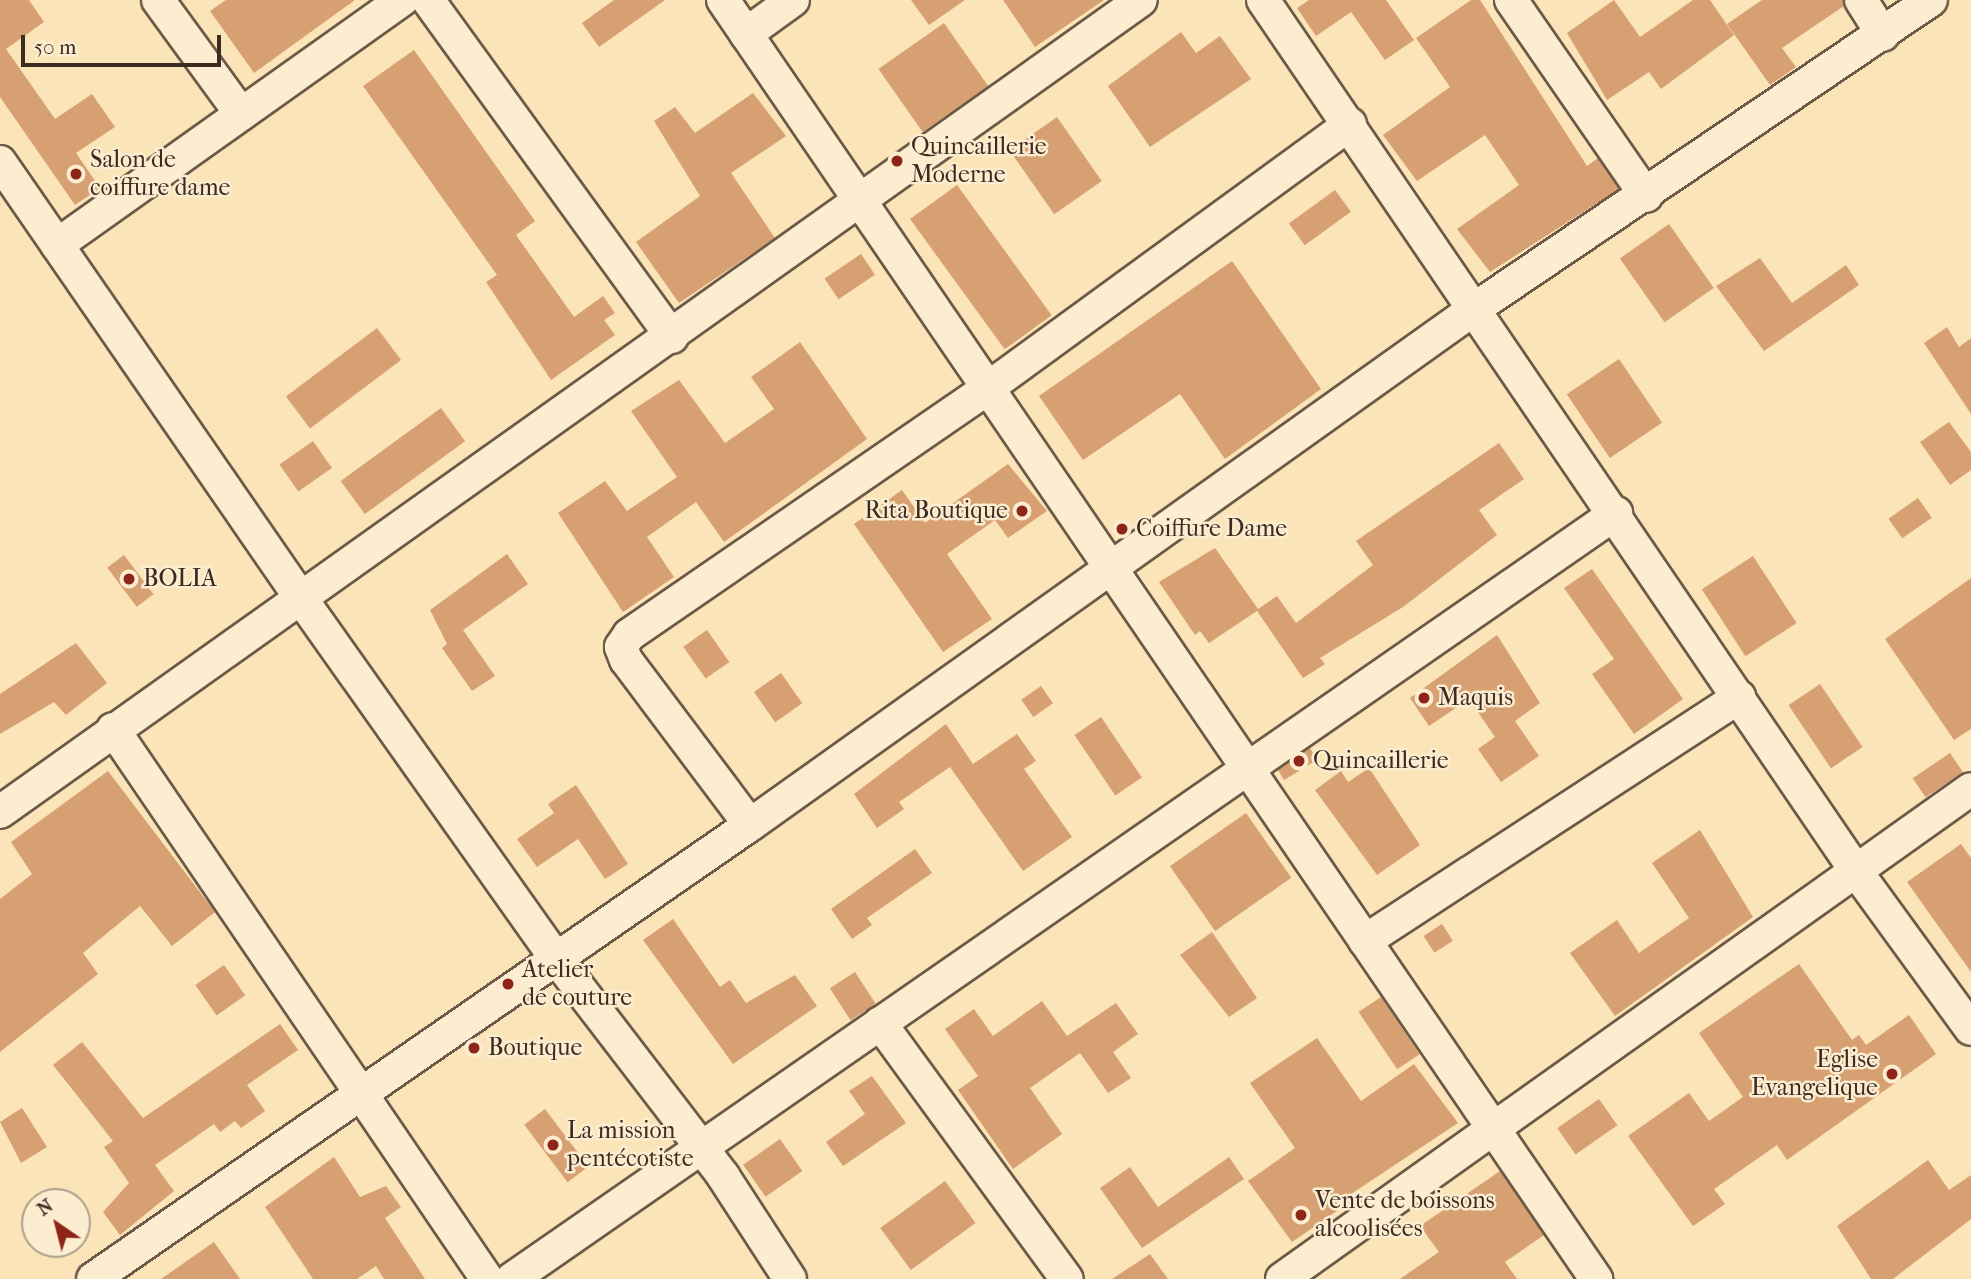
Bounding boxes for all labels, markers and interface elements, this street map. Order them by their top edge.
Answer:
scale bar [24,21,224,65]
text: 50 m [34,35,77,59]
place label: Quincaillerie Moderne [911,133,1047,189]
place label: Salon de coiffure dame [90,146,230,202]
marker: Quincaillerie Moderne [889,153,905,169]
marker: Salon de coiffure dame [68,166,84,182]
place label: Rita Boutique [865,497,1008,525]
marker: Rita Boutique [1014,503,1030,519]
place label: Coiffure Dame [1136,515,1287,543]
marker: Coiffure Dame [1114,521,1130,537]
place label: BOLIA [143,565,217,593]
marker: BOLIA [121,571,137,587]
place label: Maquis [1438,684,1513,712]
marker: Maquis [1416,690,1432,706]
place label: Quincaillerie [1313,747,1449,775]
marker: Quincaillerie [1291,753,1307,769]
place label: Atelier de couture [522,956,632,1012]
marker: Atelier de couture [500,976,516,992]
place label: Boutique [488,1034,582,1062]
marker: Boutique [466,1040,482,1056]
place label: Eglise Evangelique [1751,1046,1878,1102]
marker: Eglise Evangelique [1884,1066,1900,1082]
place label: La mission pentécotiste [567,1117,694,1173]
marker: La mission pentécotiste [545,1137,561,1153]
place label: Vente de boissons alcoolisées [1315,1187,1495,1243]
north arrow [21,1188,91,1258]
text: N [33,1194,57,1221]
marker: Vente de boissons alcoolisées [1293,1207,1309,1223]

